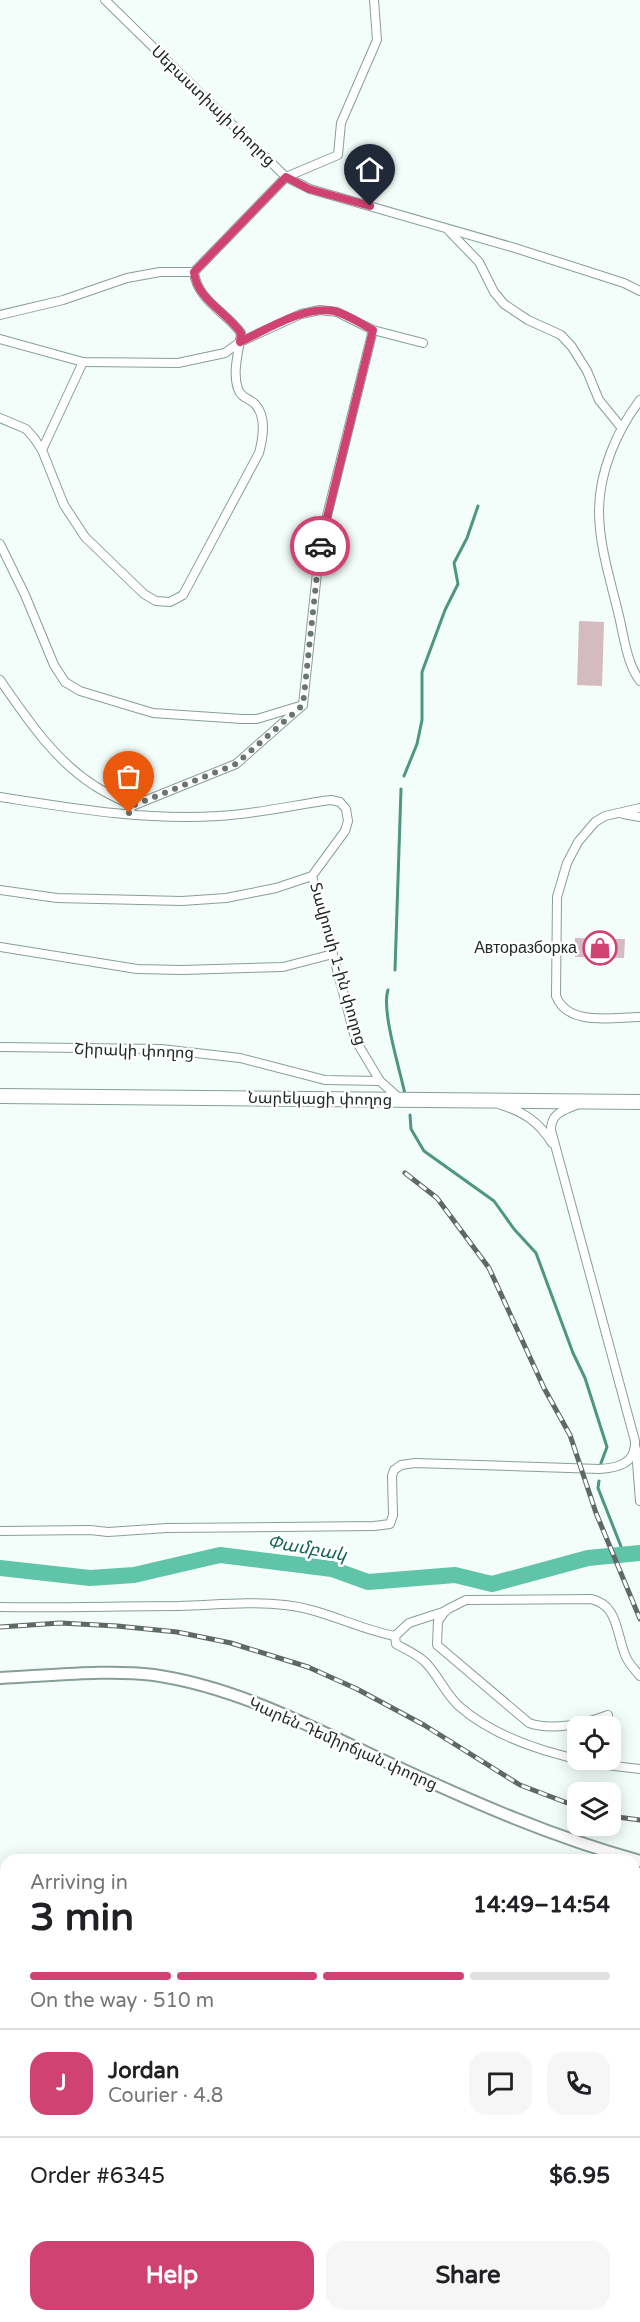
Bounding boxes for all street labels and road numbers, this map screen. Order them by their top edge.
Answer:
street label: Սեբաստիայի փողոց [147,42,279,170]
street label: Տավրոսի 1-ին փողոց [305,880,371,1048]
street label: Շիրակի փողոց [74,1039,194,1063]
street label: Նարեկացի փողոց [248,1088,392,1110]
street label: Կարեն Դեմիրճյան փողոց [246,1693,440,1795]

